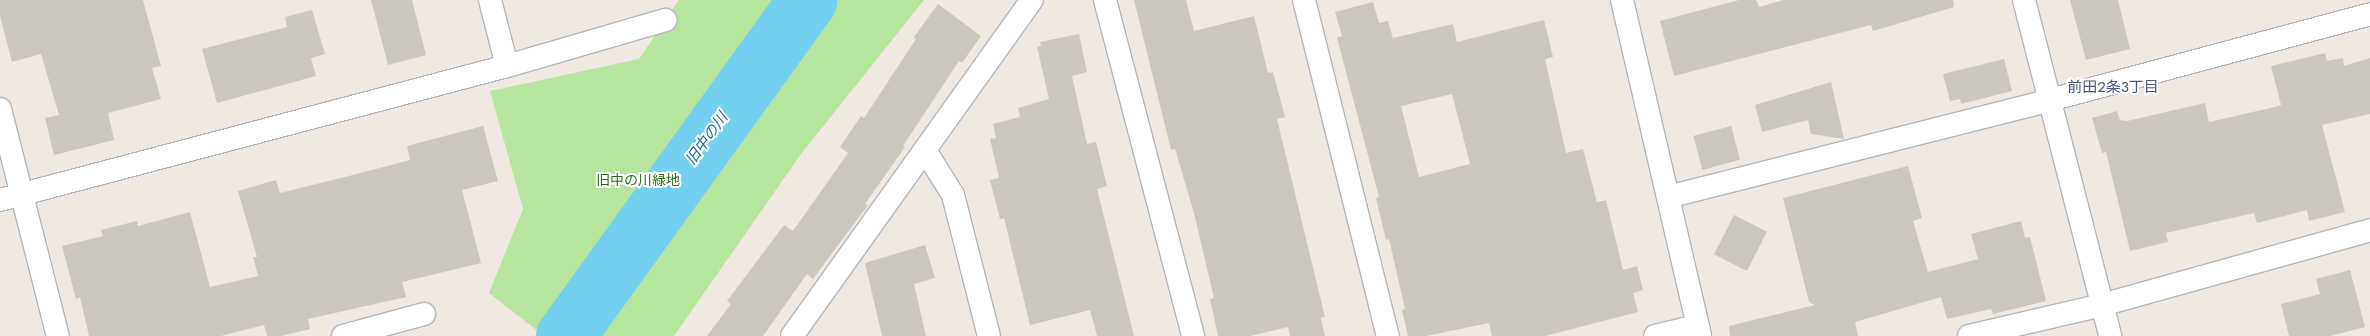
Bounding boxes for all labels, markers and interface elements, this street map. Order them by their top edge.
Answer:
district label: 前田2条3丁目 [2067,79,2159,97]
water label: 旧中の川 [682,109,732,169]
park label: 旧中の川緑地 [596,172,680,188]

